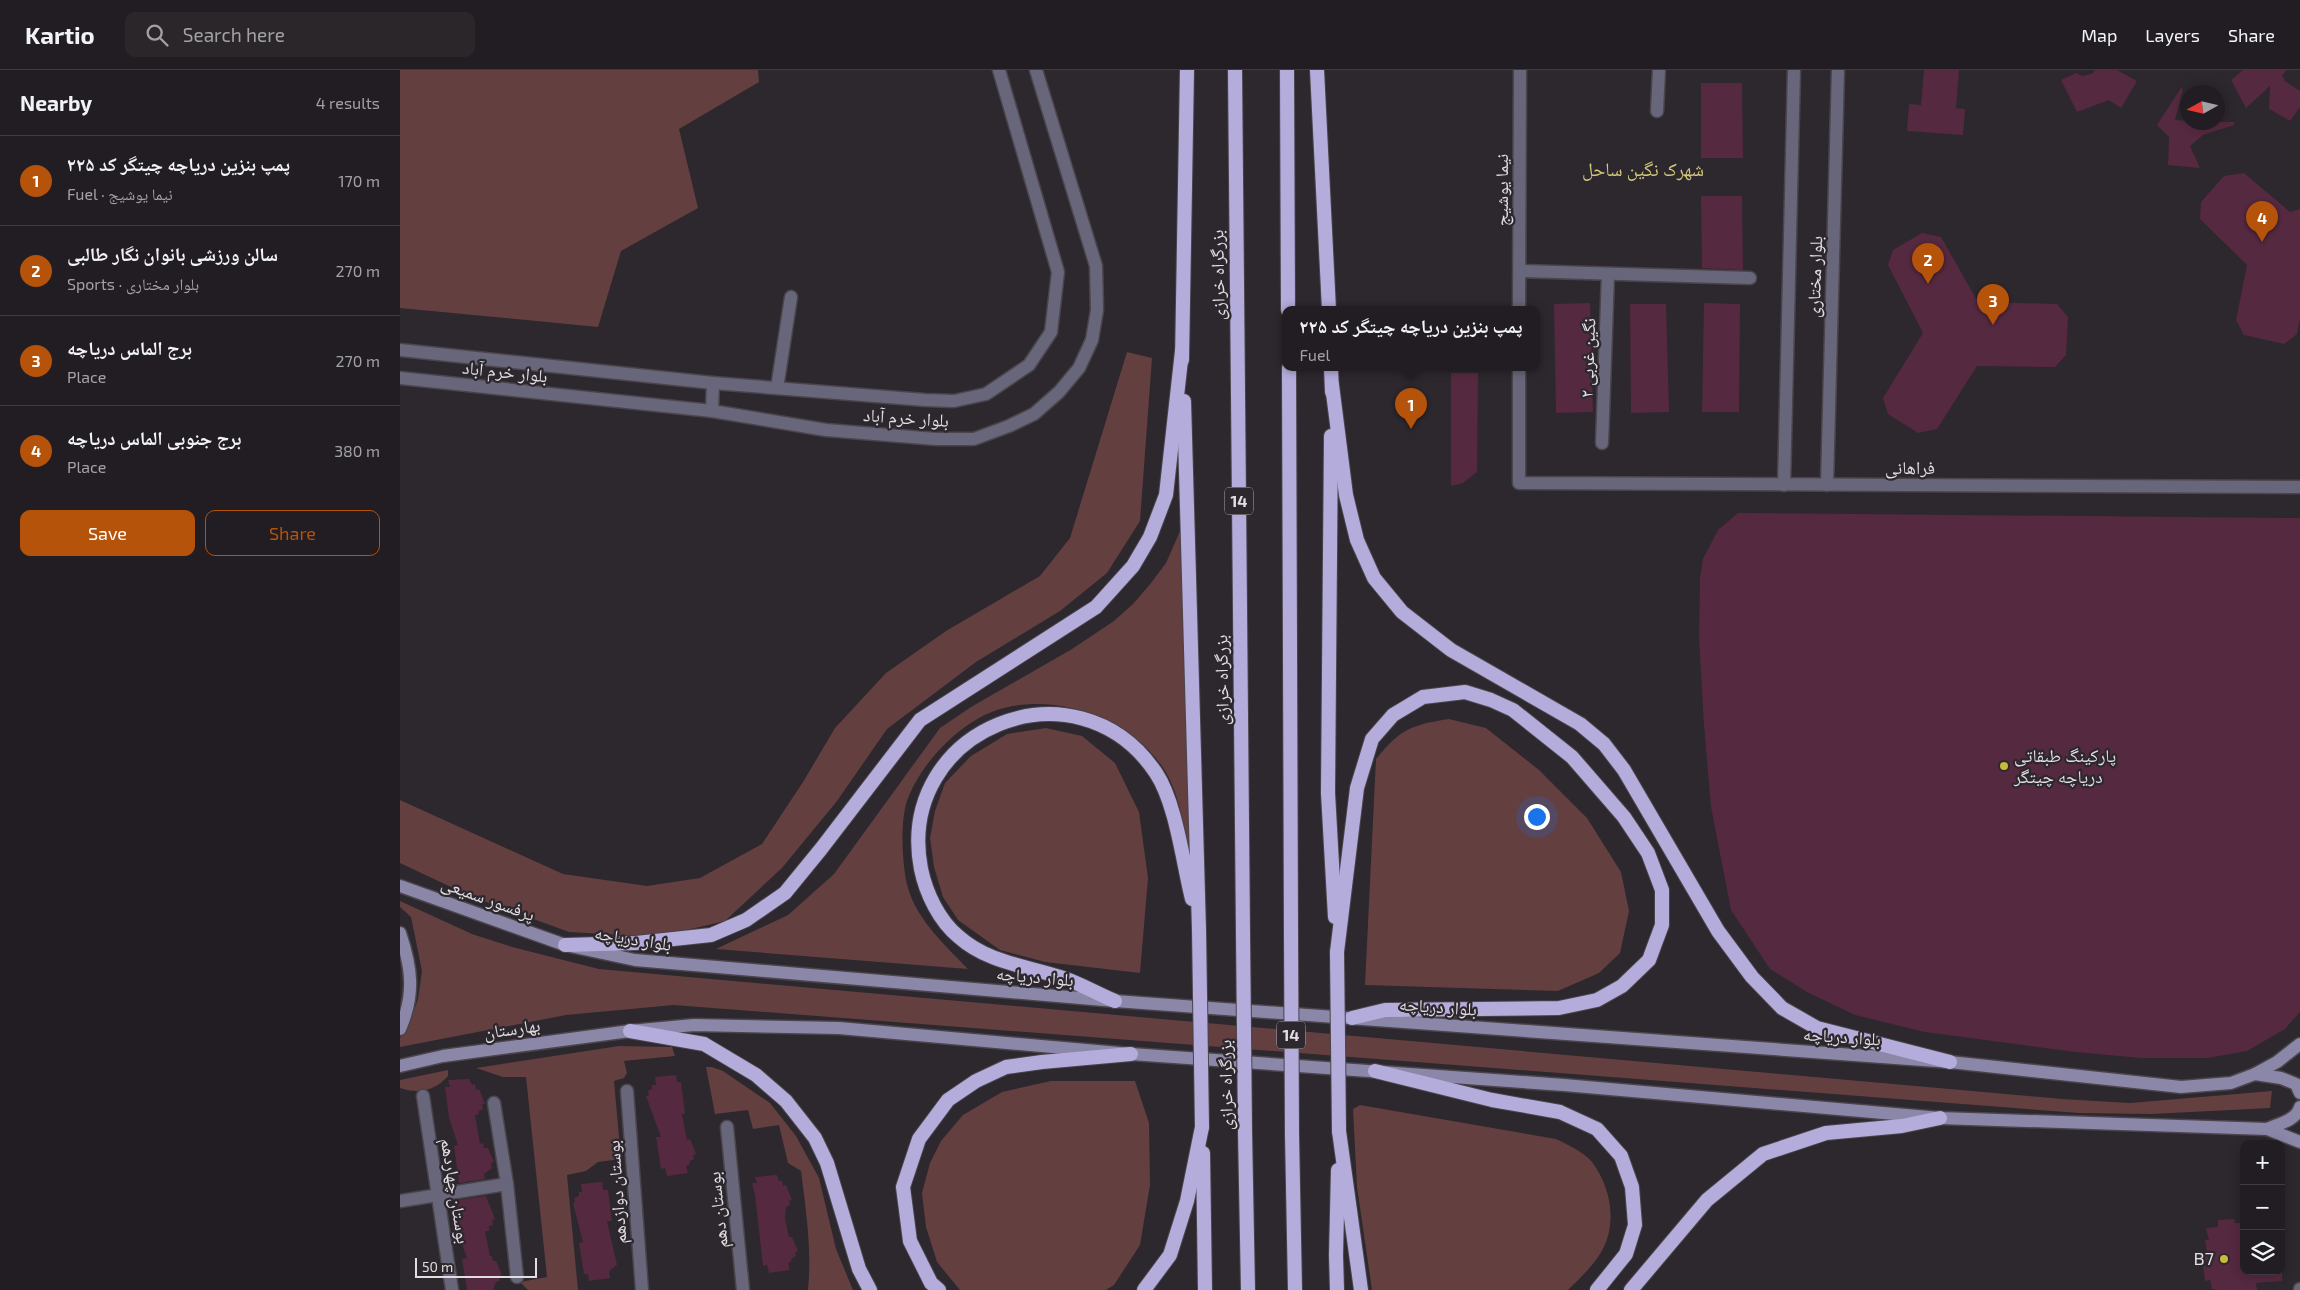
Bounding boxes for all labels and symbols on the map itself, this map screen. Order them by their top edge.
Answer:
north arrow [2180,85,2225,130]
street label: نیما یوشیج [1490,154,1514,226]
district label: شهرک نگین ساحل [1582,157,1704,181]
pin: 4 [2246,201,2278,242]
street label: بزرگراه خرازی [1205,229,1230,321]
street label: بلوار مختاری [1802,235,1827,319]
pin: 2 [1912,243,1944,284]
pin: 3 [1977,284,2009,325]
street label: نگین غربی ۲ [1575,318,1600,398]
street label: بلوار خرم آباد [461,356,549,388]
pin: 1 [1395,388,1427,429]
street label: بلوار خرم آباد [862,403,950,433]
street label: فراهانی [1885,456,1935,479]
road number: 14 [1225,488,1253,514]
street label: بزرگراه خرازی [1209,634,1234,726]
place label: پارکینگ طبقاتی دریاچه چیتگر [2013,744,2116,788]
marker: پارکینگ طبقاتی دریاچه چیتگر [1998,760,2010,772]
your location [1524,804,1550,830]
street label: پرفسور سمیعی [438,871,538,926]
street label: بلوار دریاچه [593,921,673,956]
street label: بلوار دریاچه [995,962,1075,991]
street label: بلوار دریاچه [1398,992,1478,1020]
street label: بهارستان [482,1013,542,1044]
road number: 14 [1277,1022,1305,1048]
street label: بلوار دریاچه [1802,1022,1882,1050]
street label: بزرگراه خرازی [1213,1039,1238,1131]
street label: بوستان چهاردهم [435,1136,475,1246]
street label: بوستان دوازدهم [601,1139,633,1245]
street label: بوستان دهم [702,1170,734,1250]
place label: B7 [2194,1247,2214,1269]
marker: B7 [2218,1253,2230,1265]
scale bar [415,1255,538,1278]

